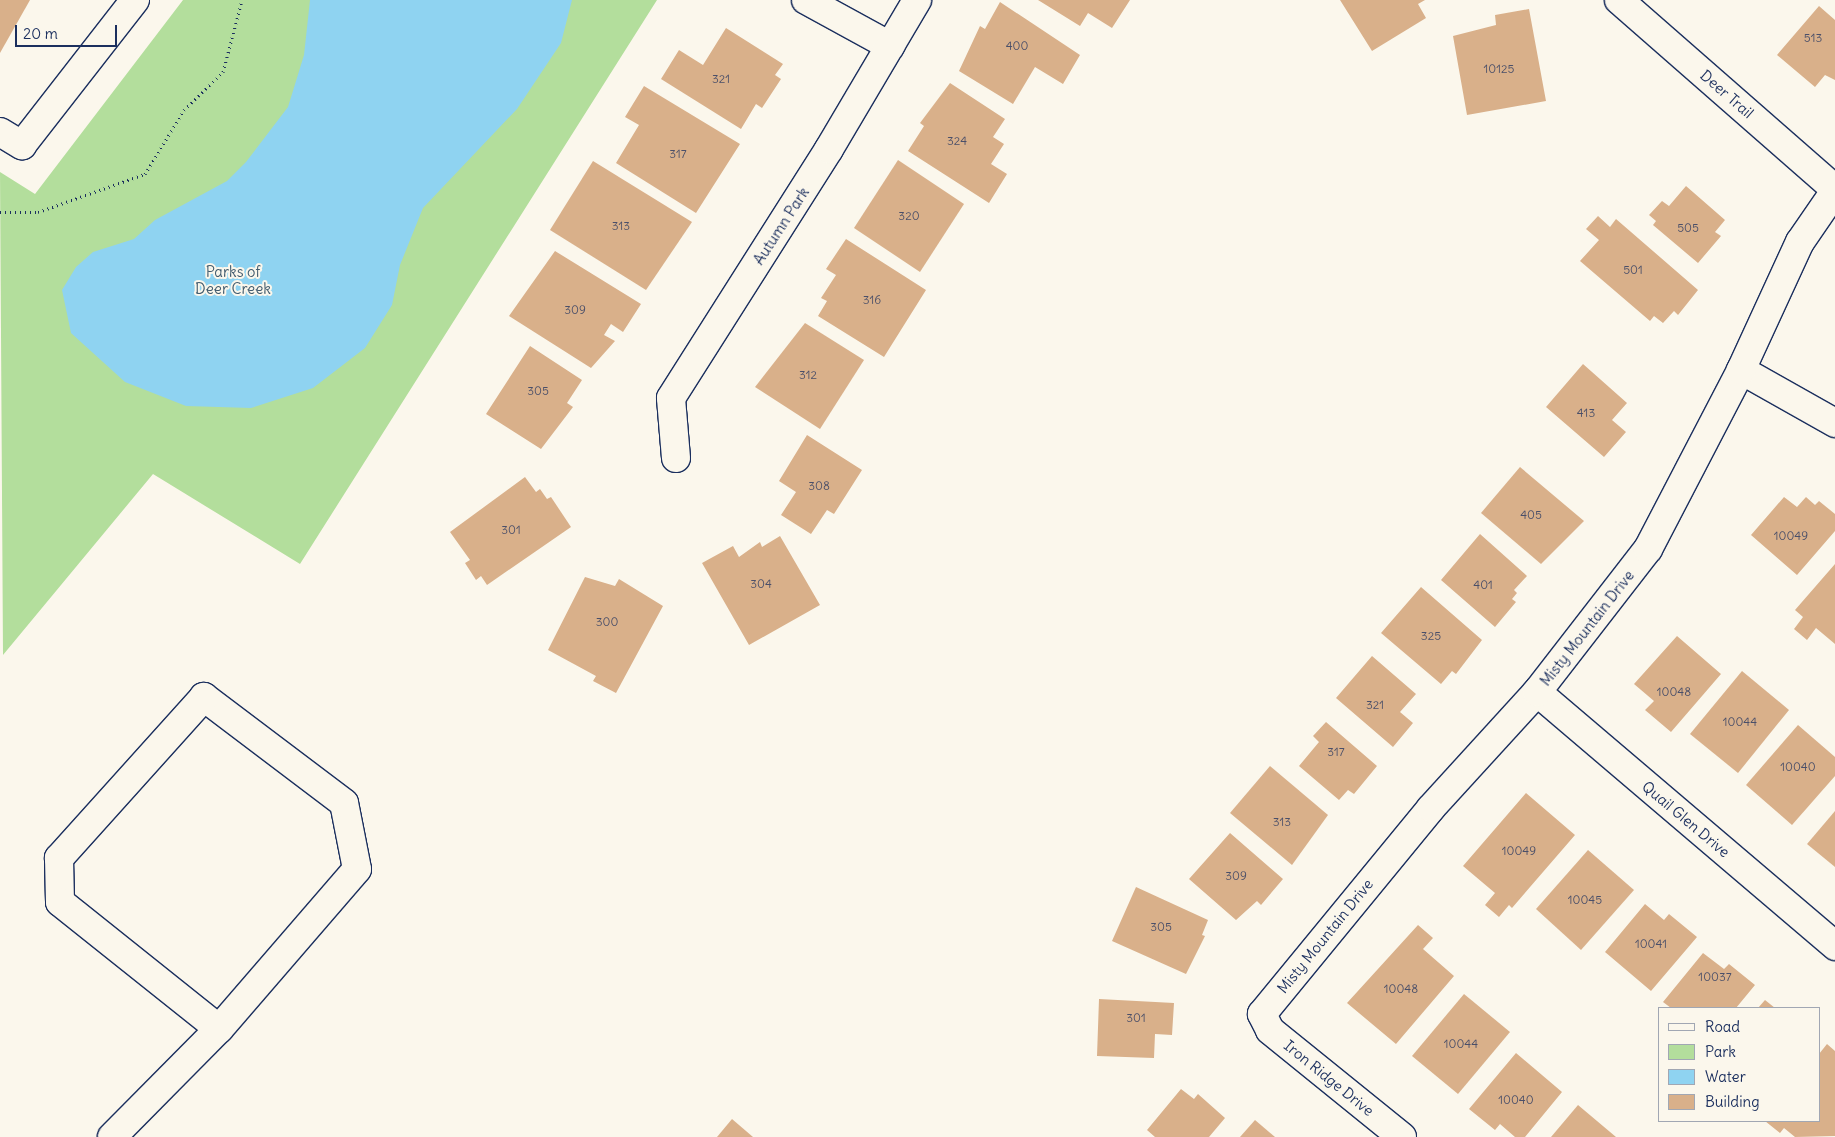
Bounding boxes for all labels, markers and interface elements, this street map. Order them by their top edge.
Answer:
scale bar [18,15,120,47]
text: 20 m [23,24,58,43]
house number: 513 [1804,31,1822,45]
house number: 400 [1006,39,1028,53]
house number: 10125 [1484,62,1514,76]
street label: Deer Trail [1697,66,1757,122]
house number: 321 [712,72,730,86]
house number: 324 [947,134,967,148]
house number: 317 [669,147,687,161]
street label: Autumn Park [749,184,813,268]
house number: 320 [898,209,920,223]
house number: 313 [612,219,630,233]
house number: 505 [1677,221,1699,235]
park label: Parks of Deer Creek [195,262,271,297]
house number: 501 [1623,263,1643,277]
house number: 316 [863,293,881,307]
house number: 309 [564,303,586,317]
house number: 312 [799,368,817,382]
house number: 305 [527,384,549,398]
house number: 413 [1577,406,1595,420]
house number: 308 [808,479,830,493]
house number: 405 [1520,508,1542,522]
house number: 301 [501,523,521,537]
house number: 10049 [1774,529,1808,543]
street label: Misty Mountain Drive [1536,567,1638,689]
house number: 304 [750,577,772,591]
house number: 401 [1473,578,1493,592]
house number: 300 [596,615,618,629]
house number: 325 [1421,629,1441,643]
house number: 10048 [1657,685,1691,699]
house number: 321 [1366,698,1384,712]
house number: 10044 [1723,715,1757,729]
house number: 317 [1327,745,1345,759]
house number: 10040 [1780,760,1816,774]
street label: Quail Glen Drive [1639,777,1733,861]
house number: 313 [1273,815,1291,829]
house number: 10049 [1502,844,1536,858]
house number: 309 [1225,869,1247,883]
street label: Misty Mountain Drive [1273,875,1377,997]
house number: 10045 [1568,893,1602,907]
house number: 305 [1150,920,1172,934]
house number: 10041 [1635,937,1667,951]
house number: 10037 [1698,970,1732,984]
house number: 10048 [1384,982,1418,996]
legend [1658,1007,1820,1122]
house number: 301 [1126,1011,1146,1025]
text: Road [1705,1017,1740,1036]
street label: Iron Ridge Drive [1280,1036,1378,1120]
house number: 10044 [1444,1037,1478,1051]
text: Park [1705,1042,1736,1061]
text: Water [1705,1067,1746,1086]
text: Building [1705,1092,1760,1111]
house number: 10040 [1498,1093,1534,1107]

